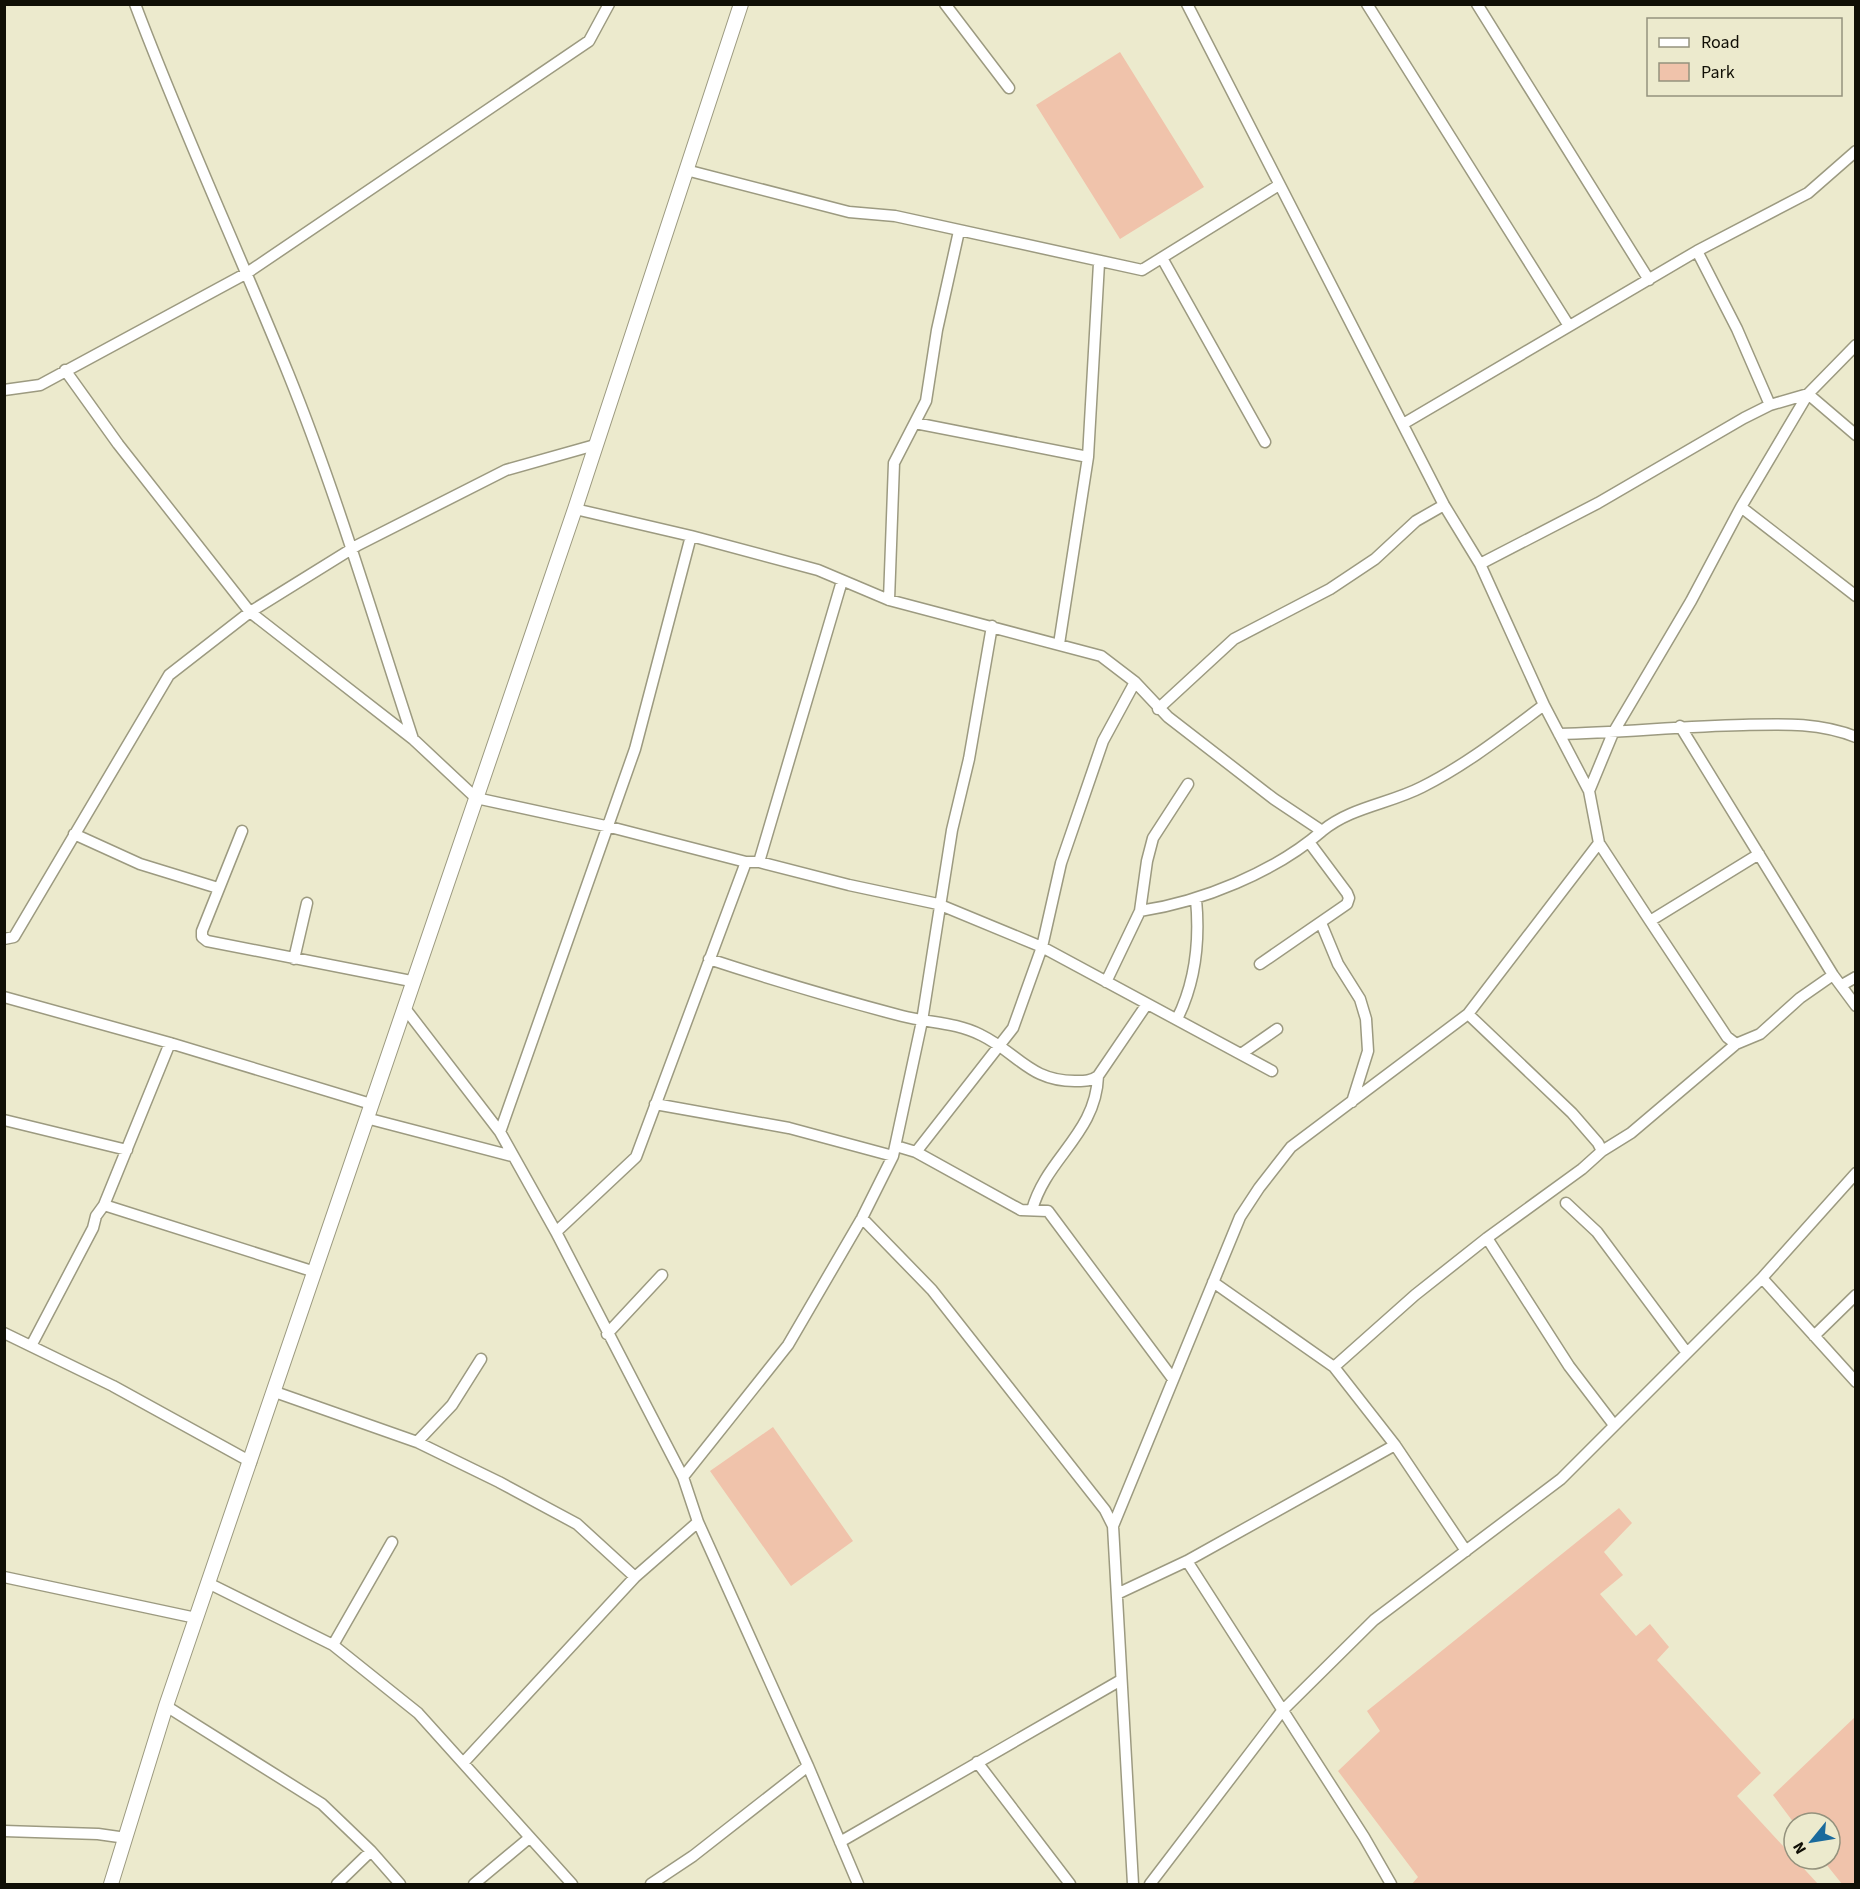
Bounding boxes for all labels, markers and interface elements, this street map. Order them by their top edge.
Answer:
legend [1647,18,1842,96]
text: Road [1701,30,1740,55]
text: Park [1701,60,1735,85]
north arrow [1782,1811,1842,1871]
text: N [1788,1838,1812,1858]

